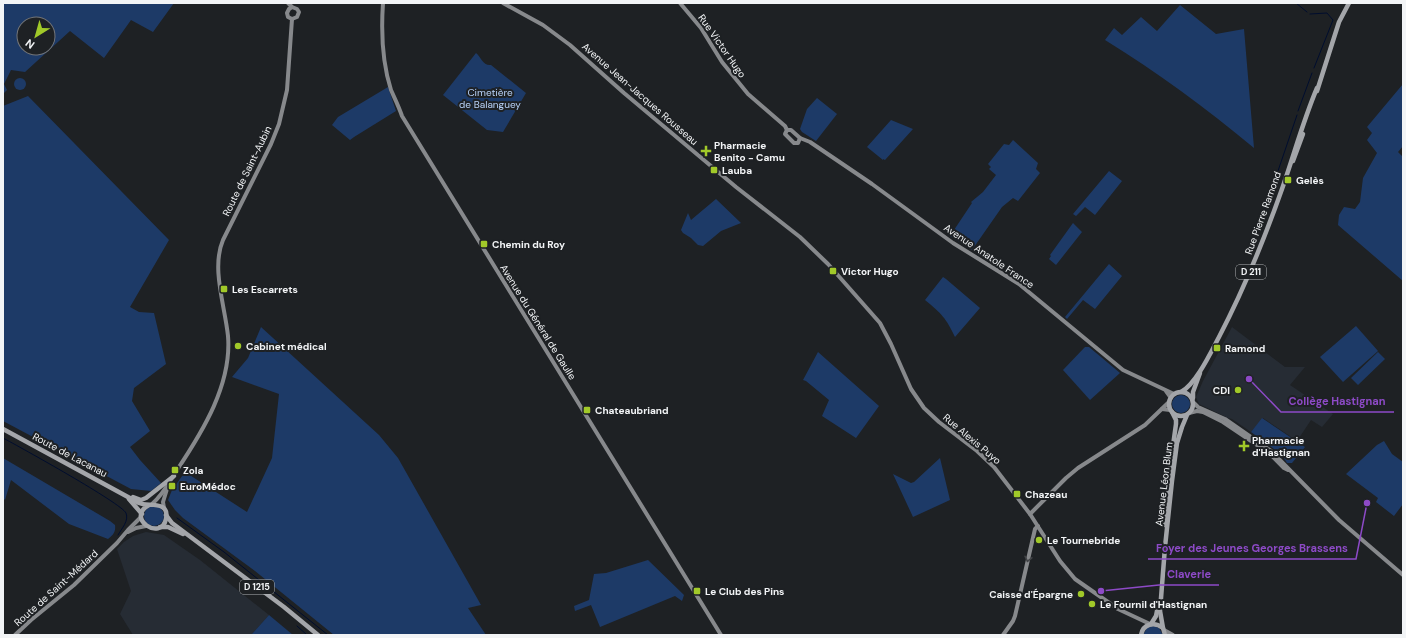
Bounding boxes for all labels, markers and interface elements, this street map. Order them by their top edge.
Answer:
street label: Rue Victor Hugo [695,12,749,80]
north arrow [16,16,56,56]
text: N [23,36,37,52]
street label: Avenue Jean-Jacques Rousseau [579,40,701,148]
park label: Cimetière de Balanguey [459,86,521,111]
street label: Route de Saint-Aubin [219,123,275,218]
place label: Pharmacie Benito - Camu [714,139,785,164]
marker: Pharmacie Benito - Camu [701,146,711,156]
place label: Lauba [722,164,752,177]
marker: Lauba [709,165,719,175]
street label: Rue Pierre Ramond [1242,170,1284,256]
place label: Gelès [1296,174,1324,187]
marker: Gelès [1283,175,1293,185]
street label: Avenue Anatole France [941,221,1037,291]
place label: Chemin du Roy [492,238,565,251]
marker: Chemin du Roy [479,239,489,249]
street label: Avenue du Général de Gaulle [497,262,579,382]
place label: Victor Hugo [841,265,899,278]
road number: D 211 [1236,265,1266,279]
marker: Victor Hugo [828,266,838,276]
place label: Les Escarrets [232,283,298,296]
marker: Les Escarrets [219,284,229,294]
place label: Cabinet médical [246,340,327,353]
marker: Cabinet médical [233,341,243,351]
place label: Ramond [1225,342,1265,355]
marker: Ramond [1212,343,1222,353]
place label: CDI [1213,384,1230,397]
marker: CDI [1233,385,1243,395]
callout: Collège Hastignan [1281,389,1394,412]
text: Collège Hastignan [1288,394,1386,408]
place label: Chateaubriand [595,404,669,417]
marker: Chateaubriand [582,405,592,415]
street label: Rue Alexis Puyo [940,411,1004,467]
street label: Route de Lacanau [30,430,110,480]
place label: Pharmacie d'Hastignan [1252,434,1310,459]
street label: Avenue Léon Blum [1152,441,1176,527]
marker: Pharmacie d'Hastignan [1239,441,1249,451]
place label: Zola [183,464,204,477]
marker: Zola [170,465,180,475]
place label: EuroMédoc [180,480,236,493]
marker: EuroMédoc [167,481,177,491]
place label: Chazeau [1025,488,1067,501]
marker: Chazeau [1012,489,1022,499]
place label: Le Tournebride [1047,534,1120,547]
marker: Le Tournebride [1034,535,1044,545]
callout: Foyer des Jeunes Georges Brassens [1148,536,1356,559]
text: Foyer des Jeunes Georges Brassens [1156,541,1348,555]
street label: Route de Saint-Médard [11,547,101,629]
one-way arrow [1025,556,1033,562]
callout: Claverie [1159,562,1219,585]
text: Claverie [1167,567,1211,581]
road number: D 1215 [240,580,274,594]
place label: Le Club des Pins [705,585,784,598]
marker: Le Club des Pins [692,586,702,596]
place label: Caisse d'Épargne [989,588,1073,601]
marker: Caisse d'Épargne [1076,589,1086,599]
place label: Le Fournil d'Hastignan [1100,598,1207,611]
marker: Le Fournil d'Hastignan [1087,599,1097,609]

